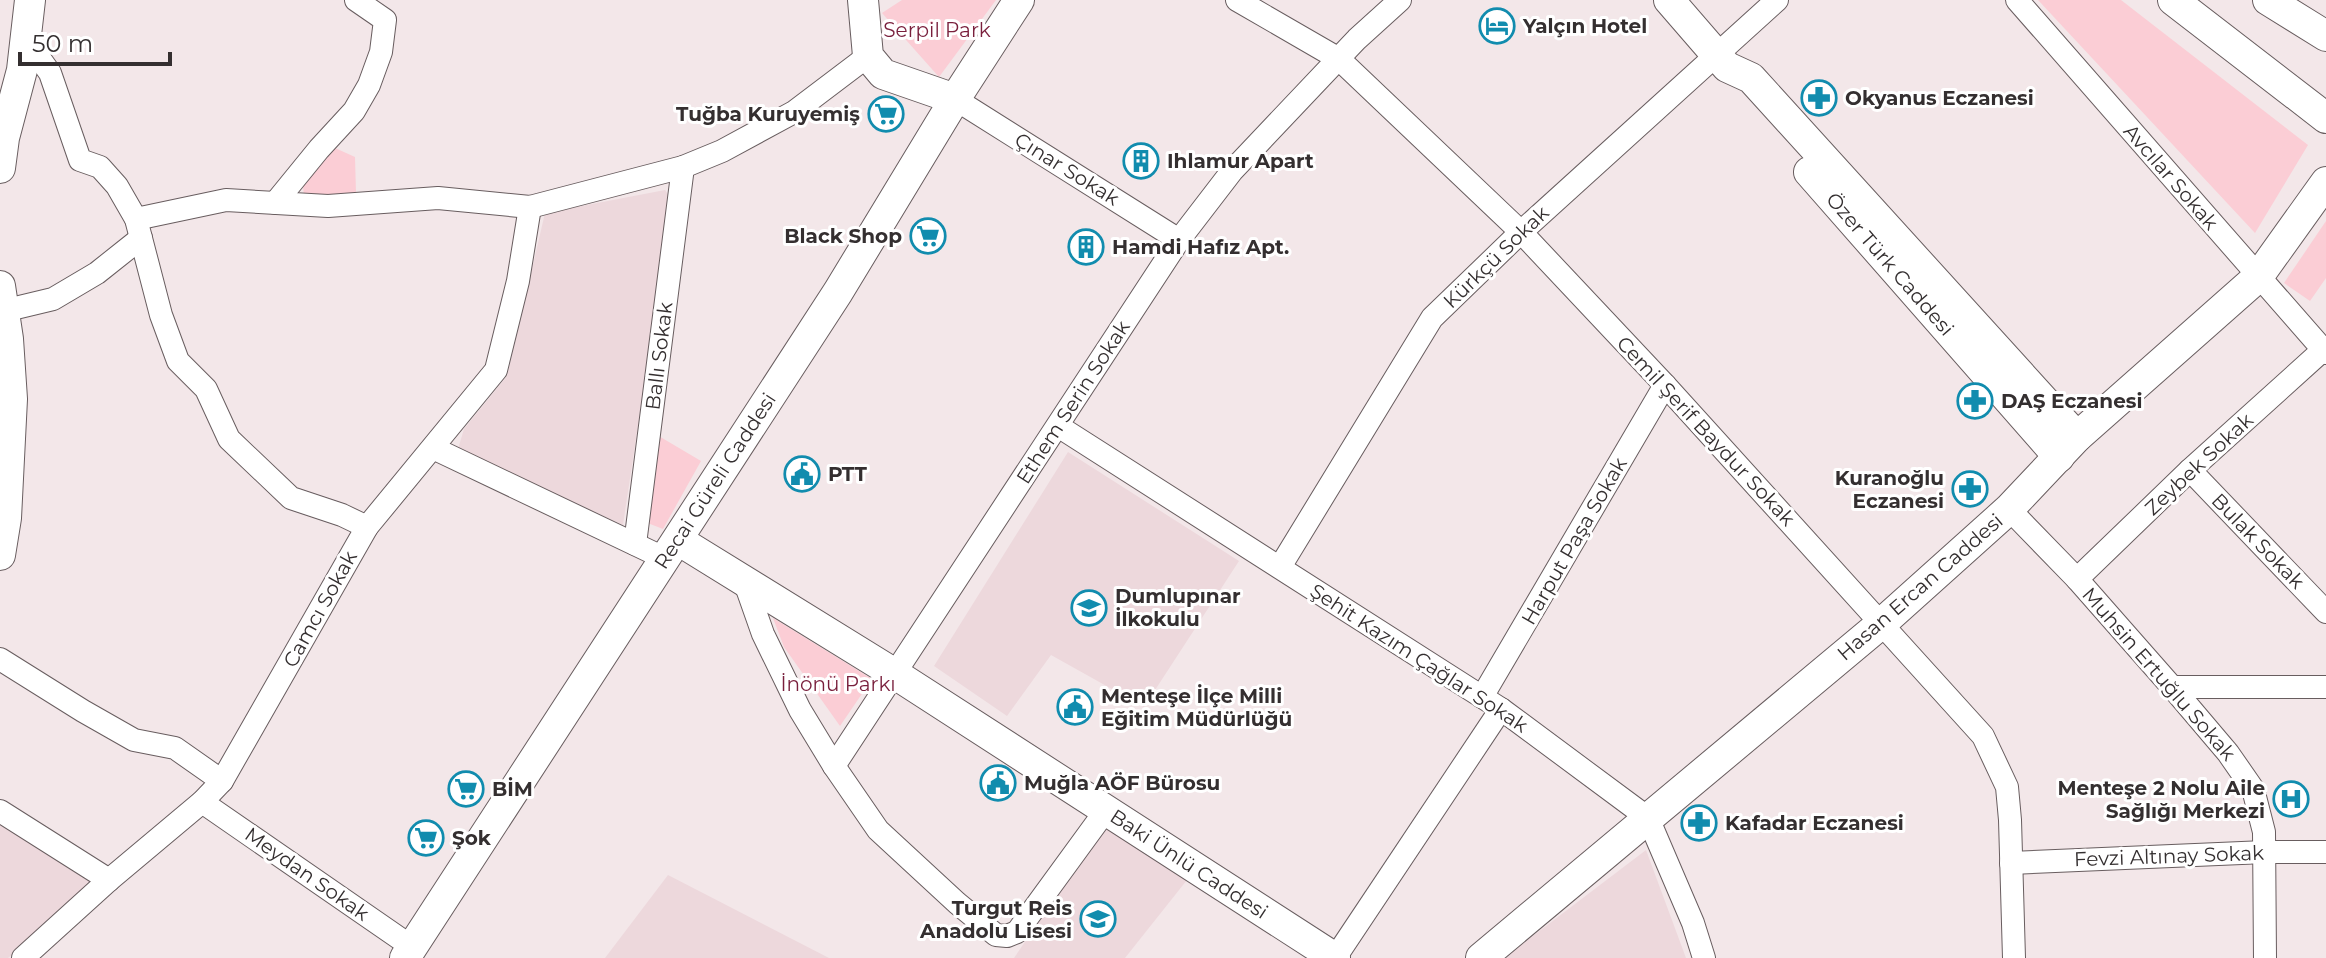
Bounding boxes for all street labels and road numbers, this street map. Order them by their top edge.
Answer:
street label: Avcılar Sokak [2119,119,2223,235]
street label: Çınar Sokak [1010,127,1124,211]
street label: Özer Türk Caddesi [1821,187,1959,341]
street label: Kürkçü Sokak [1438,201,1554,313]
street label: Ballı Sokak [640,301,678,411]
street label: Ethem Serin Sokak [1011,316,1135,488]
street label: Cemil Şerif Baydur Sokak [1612,331,1800,531]
street label: Recai Güreli Caddesi [649,388,781,574]
street label: Zeybek Sokak [2140,408,2258,520]
street label: Harput Paşa Sokak [1516,453,1632,629]
street label: Bulak Sokak [2207,488,2309,594]
street label: Hasan Ercan Caddesi [1832,509,2008,665]
street label: Camcı Sokak [278,547,362,671]
street label: Şehit Kazım Çağlar Sokak [1306,579,1532,737]
street label: Muhsin Ertuğlu Sokak [2077,583,2241,765]
street label: Baki Ünlü Caddesi [1106,804,1272,924]
street label: Meydan Sokak [240,822,374,926]
street label: Fevzi Altınay Sokak [2074,841,2264,871]

